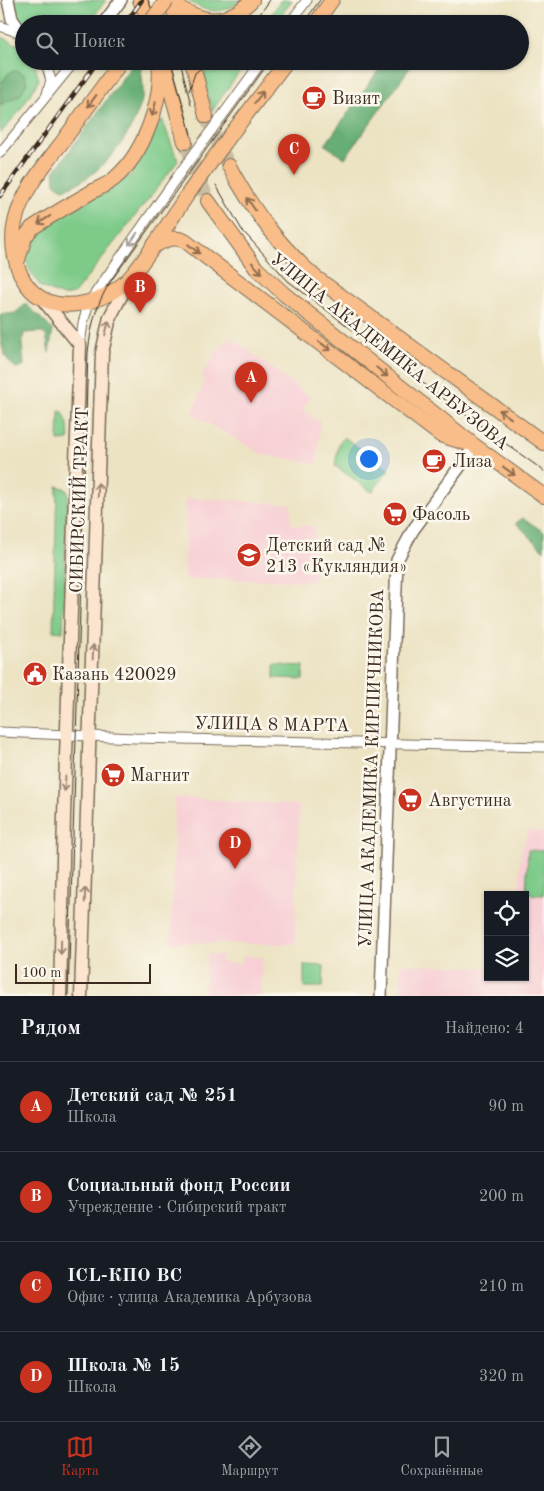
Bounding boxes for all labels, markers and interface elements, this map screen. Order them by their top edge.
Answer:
search box [15,15,529,70]
icon: search [33,29,61,57]
text: Поиск [73,33,125,52]
cafe icon: Визит [301,85,327,111]
place label: Визит [332,90,380,108]
one-way arrow [254,91,265,104]
one-way arrow [87,93,97,107]
one-way arrow [149,101,159,117]
pin: C [278,134,310,175]
one-way arrow [246,197,256,211]
one-way arrow [38,215,52,225]
one-way arrow [128,232,138,246]
one-way arrow [188,243,201,254]
street label: УЛИЦА АКАДЕМИКА АРБУЗОВА [267,250,512,454]
one-way arrow [251,262,263,274]
pin: B [124,272,156,313]
one-way arrow [103,321,112,337]
one-way arrow [318,341,332,351]
pin: A [235,362,267,403]
one-way arrow [375,367,388,378]
street label: СИБИРСКИЙ ТРАКТ [64,407,92,593]
one-way arrow [498,409,512,419]
your location [356,446,382,472]
cafe icon: Лиза [421,448,447,474]
place label: Лиза [452,453,492,471]
one-way arrow [502,465,516,476]
one-way arrow [94,482,103,498]
supermarket icon: Фасоль [382,501,408,527]
place label: Фасоль [412,506,470,524]
place label: Детский сад № 213 «Кукляндия» [266,537,407,576]
school or university icon: Детский сад № 213 «Кукляндия» [236,542,262,568]
street label: УЛИЦА АКАДЕМИКА КИРПИЧНИКОВА [357,588,387,948]
one-way arrow [89,645,98,661]
public building icon: Казань 420029 [22,661,48,687]
place label: Казань 420029 [52,666,177,684]
street label: УЛИЦА 8 МАРТА [194,715,350,735]
supermarket icon: Магнит [100,762,126,788]
place label: Магнит [130,767,190,785]
one-way arrow [61,776,70,792]
supermarket icon: Августина [397,787,423,813]
place label: Августина [428,792,512,810]
pin: D [219,828,251,869]
one-way arrow [80,887,90,904]
map controls [484,891,529,981]
button: locate [484,891,529,936]
button: layers [484,936,529,981]
one-way arrow [56,938,66,954]
scale bar [15,961,151,984]
text: 100 m [22,966,61,980]
text: Рядом [20,1018,81,1039]
text: Найдено: 4 [445,1021,524,1037]
text: Детский сад № 251 [67,1087,238,1106]
text: A [30,1099,42,1115]
text: 90 m [488,1099,524,1115]
text: Школа [67,1110,117,1126]
text: Социальный фонд России [67,1177,291,1196]
text: B [30,1189,42,1205]
text: 200 m [479,1189,524,1205]
text: Учреждение · Сибирский тракт [67,1200,287,1216]
text: ICL-КПО ВС [67,1267,182,1286]
text: C [31,1279,41,1295]
text: 210 m [479,1279,524,1295]
text: Офис · улица Академика Арбузова [67,1290,312,1306]
text: Школа № 15 [67,1357,180,1376]
text: D [30,1369,42,1385]
text: 320 m [479,1369,524,1385]
text: Школа [67,1380,117,1396]
tab: Карта [61,1433,99,1480]
tab: Маршрут [221,1433,278,1480]
tab: Сохранённые [400,1433,483,1480]

